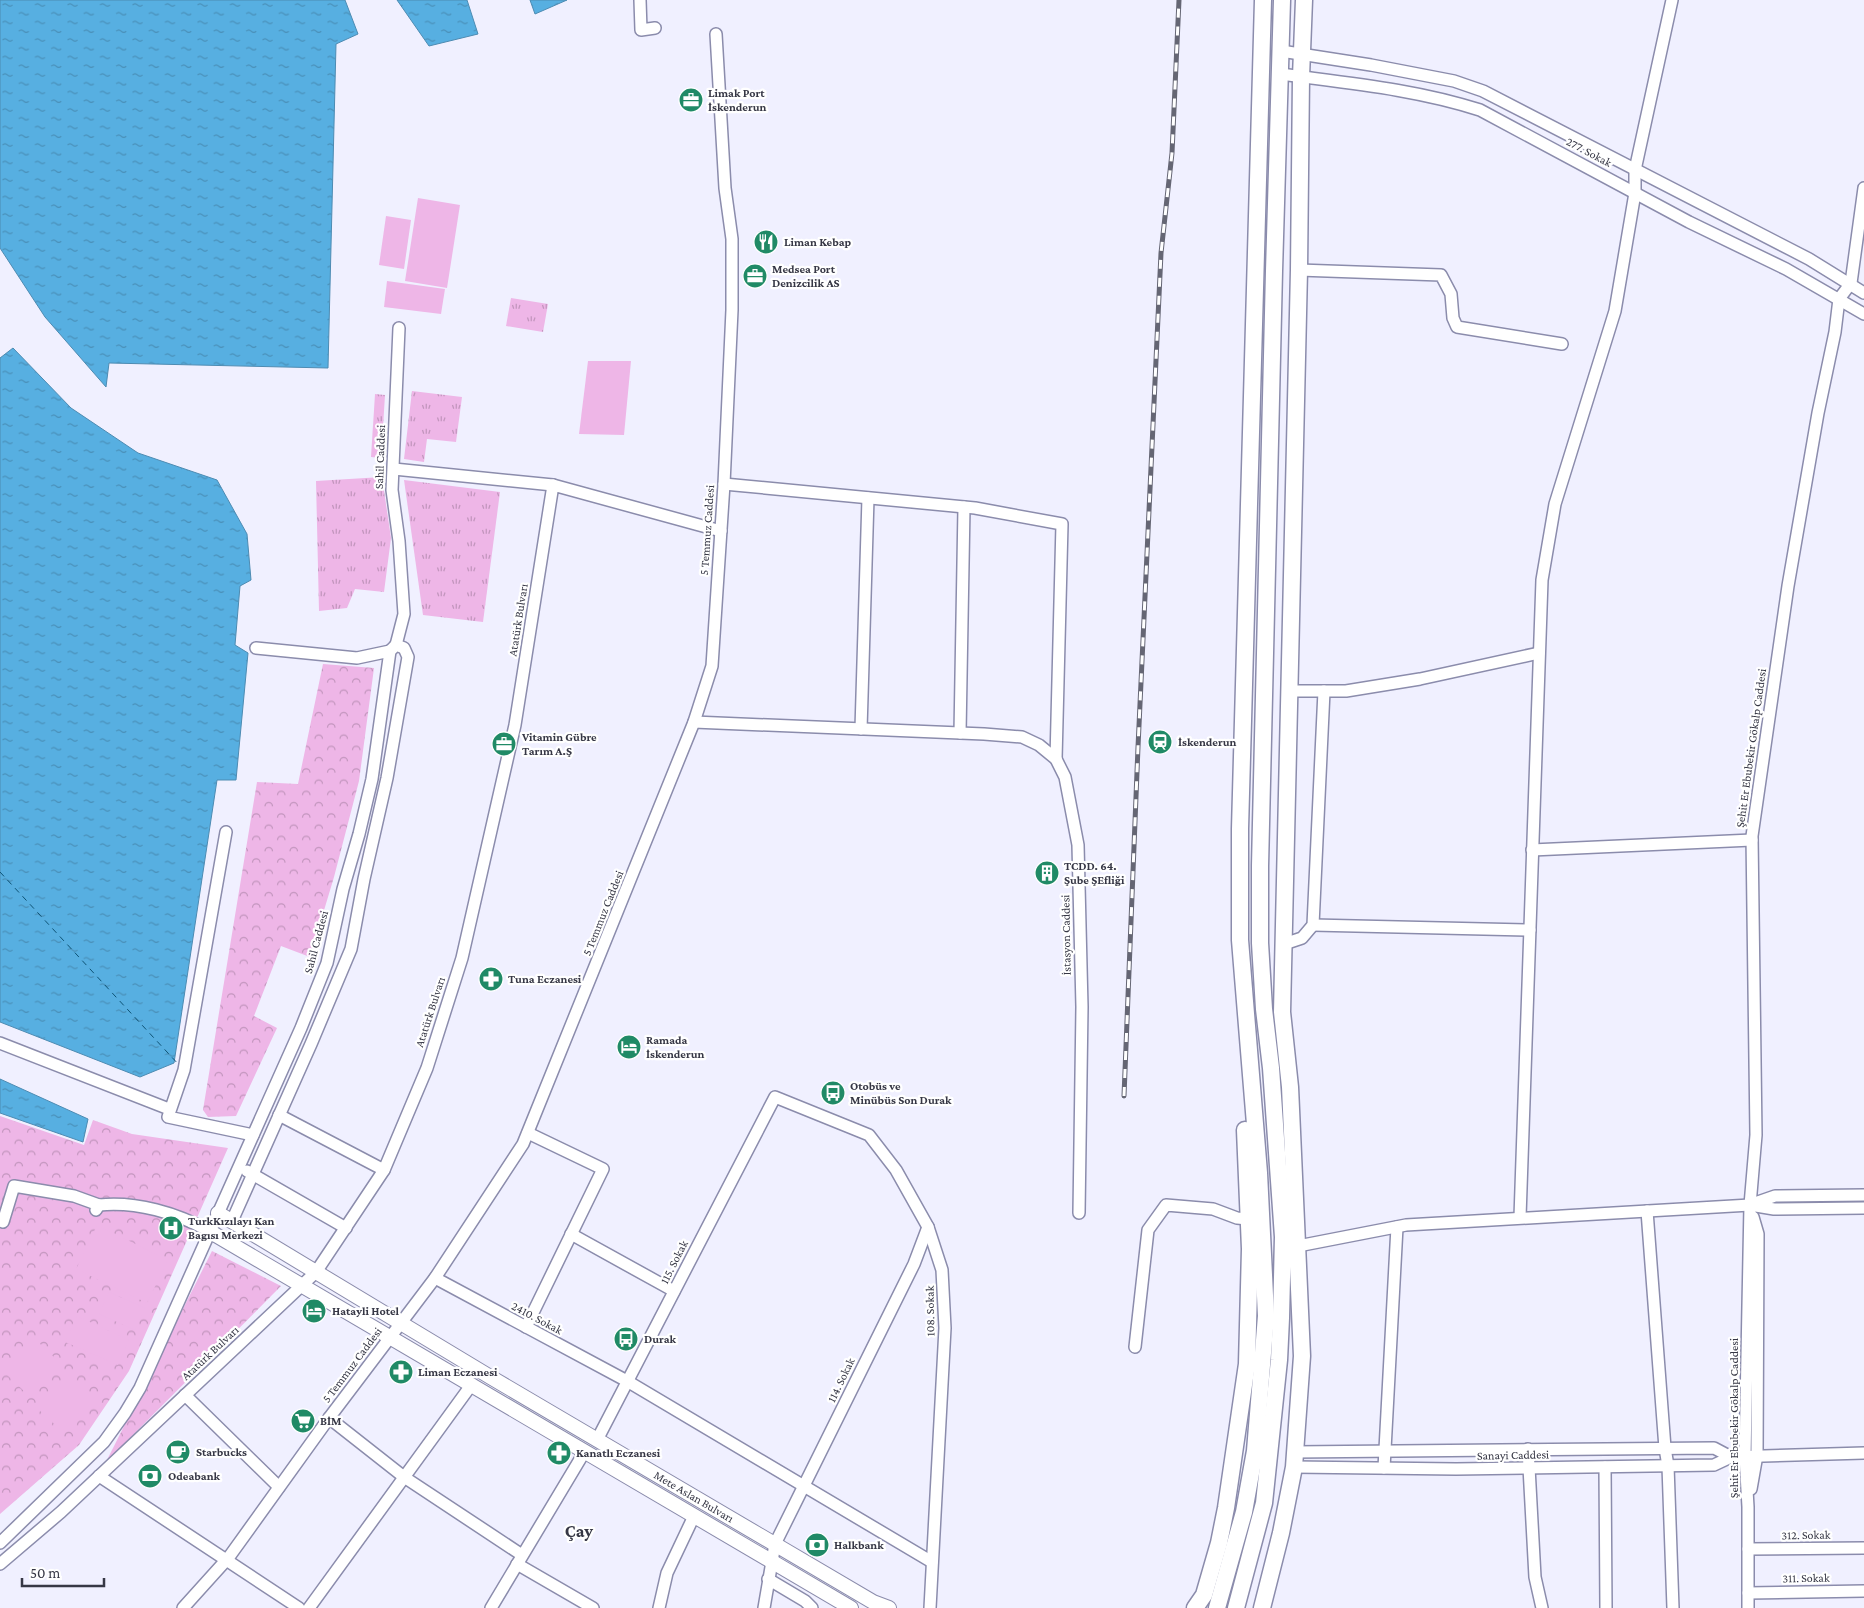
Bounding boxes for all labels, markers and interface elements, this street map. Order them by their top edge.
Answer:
place label: Limak Port İskenderun [708,86,767,114]
office icon: Limak Port İskenderun [678,87,704,113]
street label: 277. Sokak [1564,134,1614,170]
restaurant icon: Liman Kebap [753,229,779,255]
place label: Liman Kebap [784,235,852,249]
place label: Medsea Port Denizcilik AS [772,262,839,290]
office icon: Medsea Port Denizcilik AS [742,263,768,289]
street label: Sahil Caddesi [372,425,388,489]
street label: 5 Temmuz Caddesi [697,484,717,576]
street label: Atatürk Bulvarı [505,583,531,657]
street label: Şehit Er Ebubekir Gökalp Caddesi [1733,668,1769,828]
station icon: İskenderun [1147,729,1173,755]
place label: Vitamin Gübre Tarım A.Ş [521,730,597,758]
office icon: Vitamin Gübre Tarım A.Ş [491,731,517,757]
place label: İskenderun [1178,735,1237,749]
place label: TCDD. 64. Şube ŞEfliği [1064,859,1125,887]
building icon: TCDD. 64. Şube ŞEfliği [1034,860,1060,886]
street label: 5 Temmuz Caddesi [580,868,626,958]
street label: İstasyon Caddesi [1058,894,1074,976]
street label: Sahil Caddesi [301,909,331,975]
pharmacy icon: Tuna Eczanesi [478,966,504,992]
place label: Tuna Eczanesi [508,972,582,986]
street label: Atatürk Bulvarı [412,975,448,1049]
place label: Ramada İskenderun [646,1033,705,1061]
hotel icon: Ramada İskenderun [616,1034,642,1060]
place label: Otobüs ve Minübüs Son Durak [850,1079,952,1107]
bus stop icon: Otobüs ve Minübüs Son Durak [820,1080,846,1106]
place label: TurkKızılayı Kan Bagısı Merkezi [188,1214,275,1242]
hospital icon: TurkKızılayı Kan Bagısı Merkezi [158,1215,184,1241]
street label: 115. Sokak [657,1238,691,1286]
street label: 108. Sokak [923,1285,937,1336]
hotel icon: Hatayli Hotel [301,1298,327,1324]
street label: 2410. Sokak [509,1299,565,1337]
place label: Hatayli Hotel [332,1304,399,1318]
street label: Atatürk Bulvarı [178,1323,242,1383]
street label: 5 Temmuz Caddesi [319,1325,385,1405]
bus stop icon: Durak [613,1326,639,1352]
place label: Durak [644,1332,677,1346]
street label: Şehit Er Ebubekir Gökalp Caddesi [1727,1338,1741,1498]
street label: 114. Sokak [824,1355,858,1404]
pharmacy icon: Liman Eczanesi [388,1359,414,1385]
place label: Liman Eczanesi [418,1365,498,1379]
supermarket icon: BİM [290,1408,316,1434]
place label: BİM [320,1414,342,1428]
cafe icon: Starbucks [165,1439,191,1465]
pharmacy icon: Kanatlı Eczanesi [546,1440,572,1466]
place label: Starbucks [196,1445,247,1459]
place label: Kanatlı Eczanesi [576,1446,661,1460]
street label: Sanayi Caddesi [1477,1447,1549,1463]
bank icon: Odeabank [137,1463,163,1489]
street label: Mete Aslan Bulvarı [651,1468,736,1526]
place label: Odeabank [168,1469,221,1483]
district label: Çay [565,1521,593,1541]
street label: 312. Sokak [1781,1528,1831,1542]
bank icon: Halkbank [804,1532,830,1558]
place label: Halkbank [834,1538,884,1552]
scale bar [22,1556,105,1588]
text: 50 m [30,1565,60,1581]
street label: 311. Sokak [1782,1571,1830,1585]

